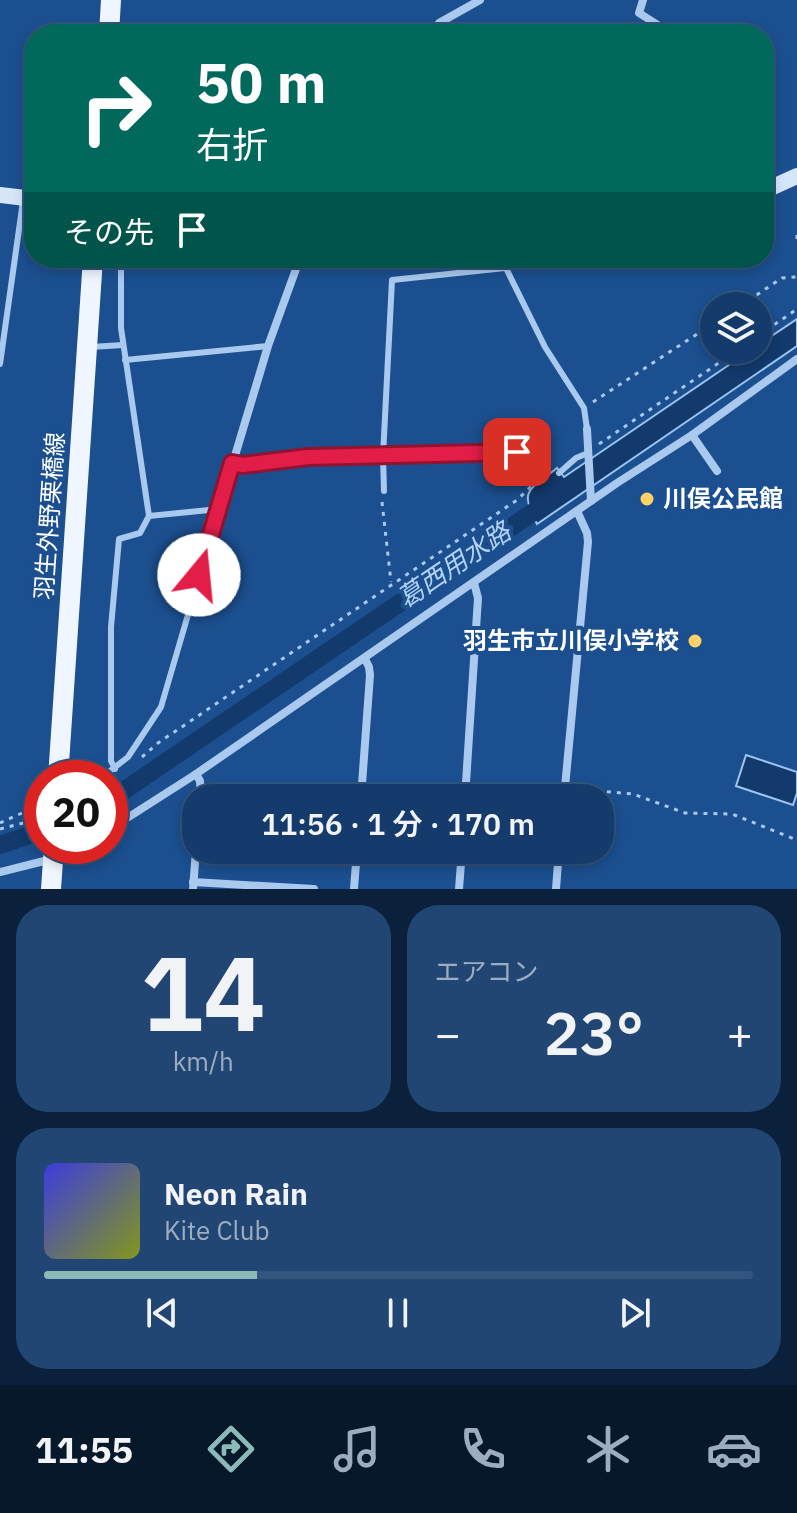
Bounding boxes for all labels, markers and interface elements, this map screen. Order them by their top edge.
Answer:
text: 50 m [196,46,326,118]
icon: right [64,56,168,160]
text: 右折 [196,121,268,168]
icon: arrive [170,208,214,252]
text: その先 [64,212,154,251]
map controls [700,292,772,364]
button: layers [700,292,772,364]
pin [483,418,551,486]
icon: arrive [495,430,539,474]
street label: 羽生外野栗橋線 [27,431,71,601]
place label: 川俣公民館 [663,482,783,514]
marker: 川俣公民館 [638,490,656,508]
water label: 葛西用水路 [390,513,518,615]
position arrow [157,533,241,617]
place label: 羽生市立川俣小学校 [463,624,679,656]
marker: 羽生市立川俣小学校 [686,632,704,650]
speed limit sign: 20 [24,760,128,864]
text: 11:56 · 1 分 · 170 m [261,804,535,843]
text: 14 [141,924,266,1060]
text: エアコン [435,954,539,988]
text: 23° [544,993,644,1072]
text: − [435,1005,461,1062]
text: + [727,1005,753,1062]
text: km/h [173,1044,234,1078]
text: Neon Rain [164,1174,308,1213]
text: Kite Club [164,1213,269,1247]
icon: previous [140,1291,184,1335]
icon: pause [376,1291,420,1335]
icon: next [613,1291,657,1335]
icon: directions [203,1421,259,1477]
icon: music [329,1421,385,1477]
icon: phone [455,1421,511,1477]
icon: climate [580,1421,636,1477]
icon: car [706,1421,762,1477]
text: 11:55 [35,1426,133,1473]

